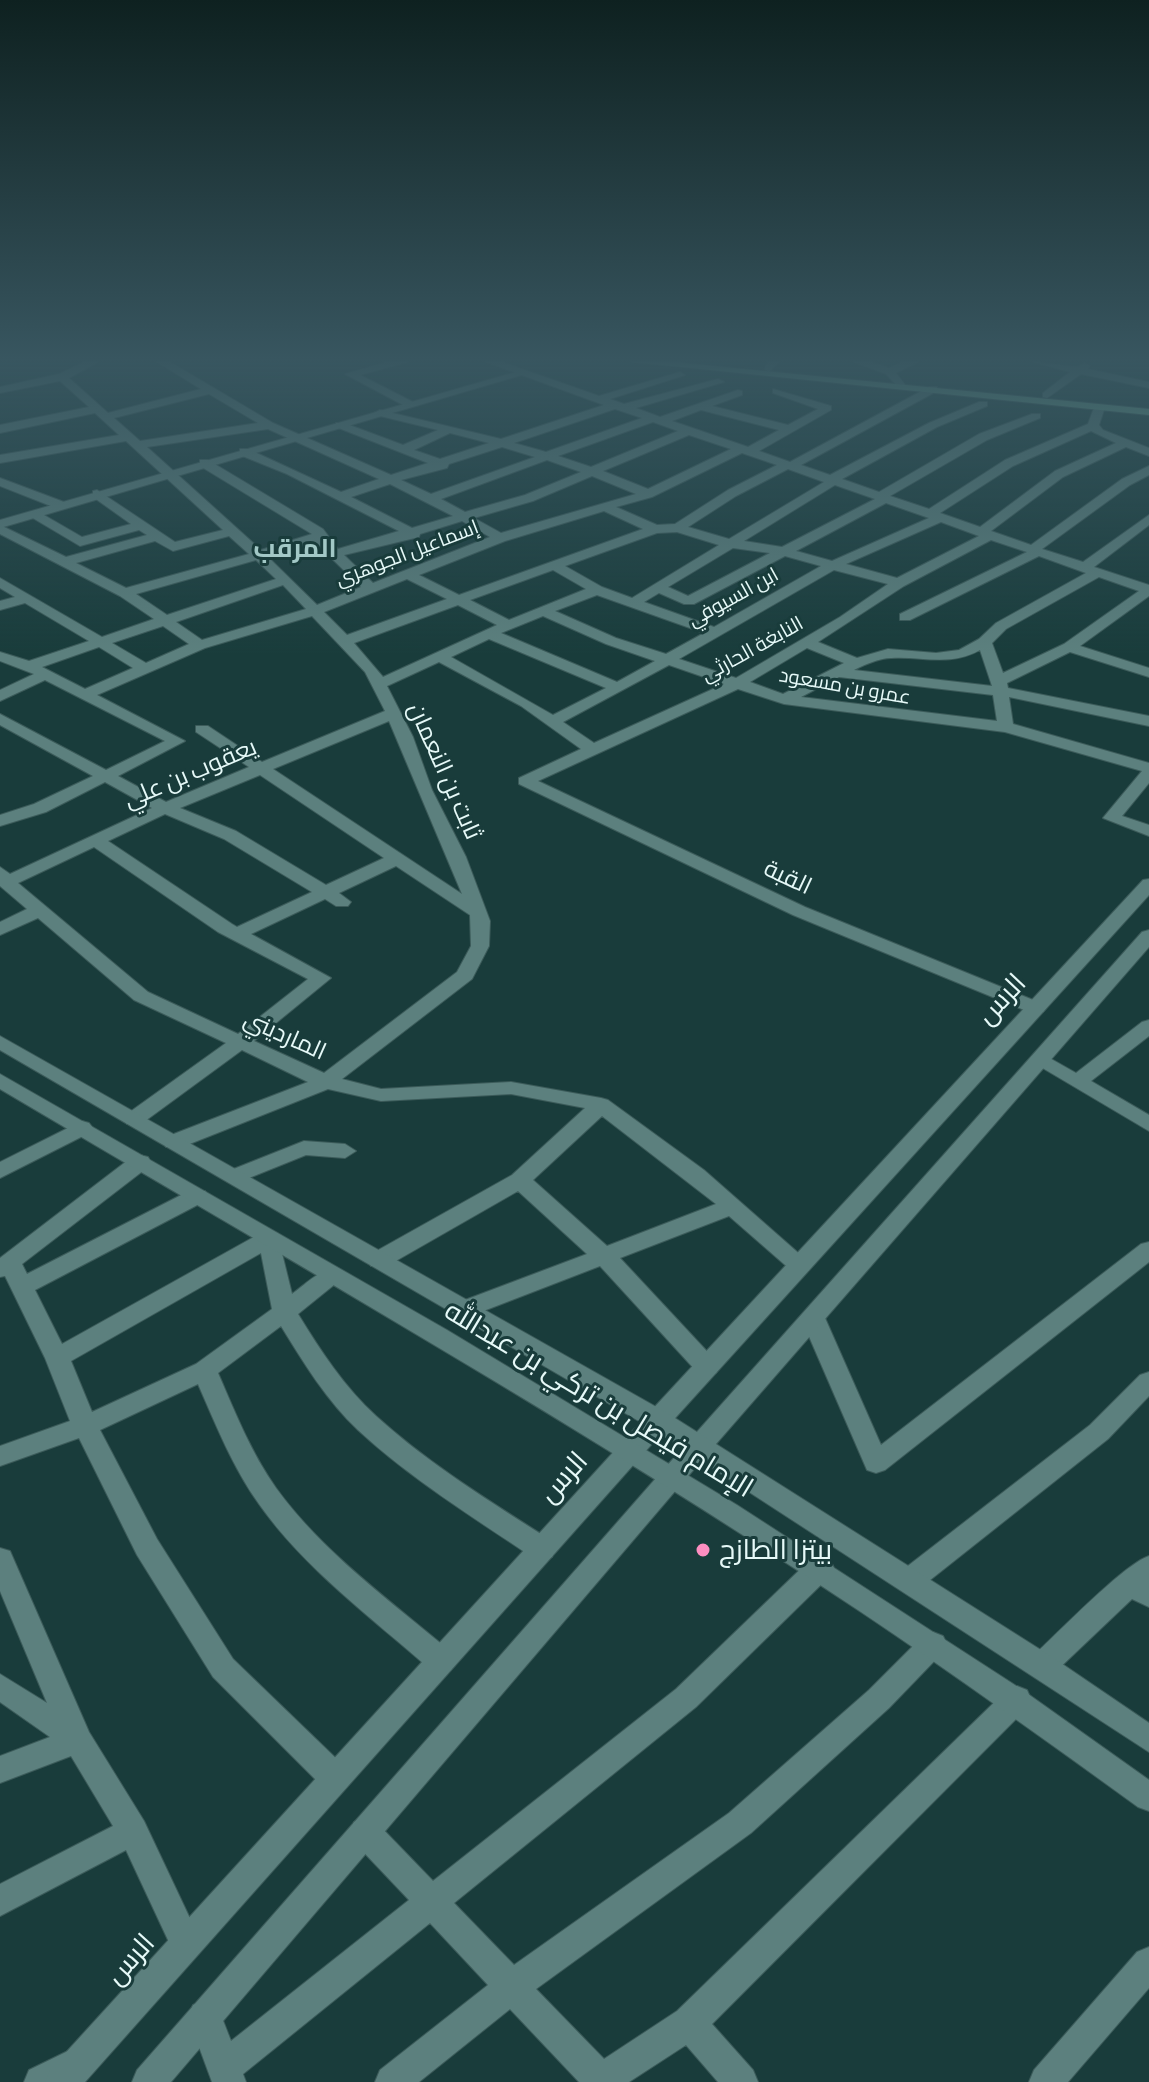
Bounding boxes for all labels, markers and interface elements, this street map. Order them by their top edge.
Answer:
street label: إسماعيل الجوهري [332,515,482,591]
district label: المرقب [253,532,337,564]
street label: ابن السيوفي [683,562,783,632]
street label: النابغة الحارثي [697,611,807,687]
street label: عمرو بن مسعود [777,663,913,709]
street label: ثابت بن النعمان [402,698,488,844]
street label: يعقوب بن علي [119,732,261,814]
street label: القبة [760,854,816,900]
street label: الرس [969,967,1033,1031]
street label: المارديني [239,1004,331,1066]
street label: الإمام فيصل بن تركي بن عبدالله [439,1293,759,1505]
street label: الرس [531,1444,595,1510]
place label: بيتزا الطازج [719,1533,832,1567]
marker: بيتزا الطازج [694,1541,712,1559]
street label: الرس [98,1926,162,1992]

